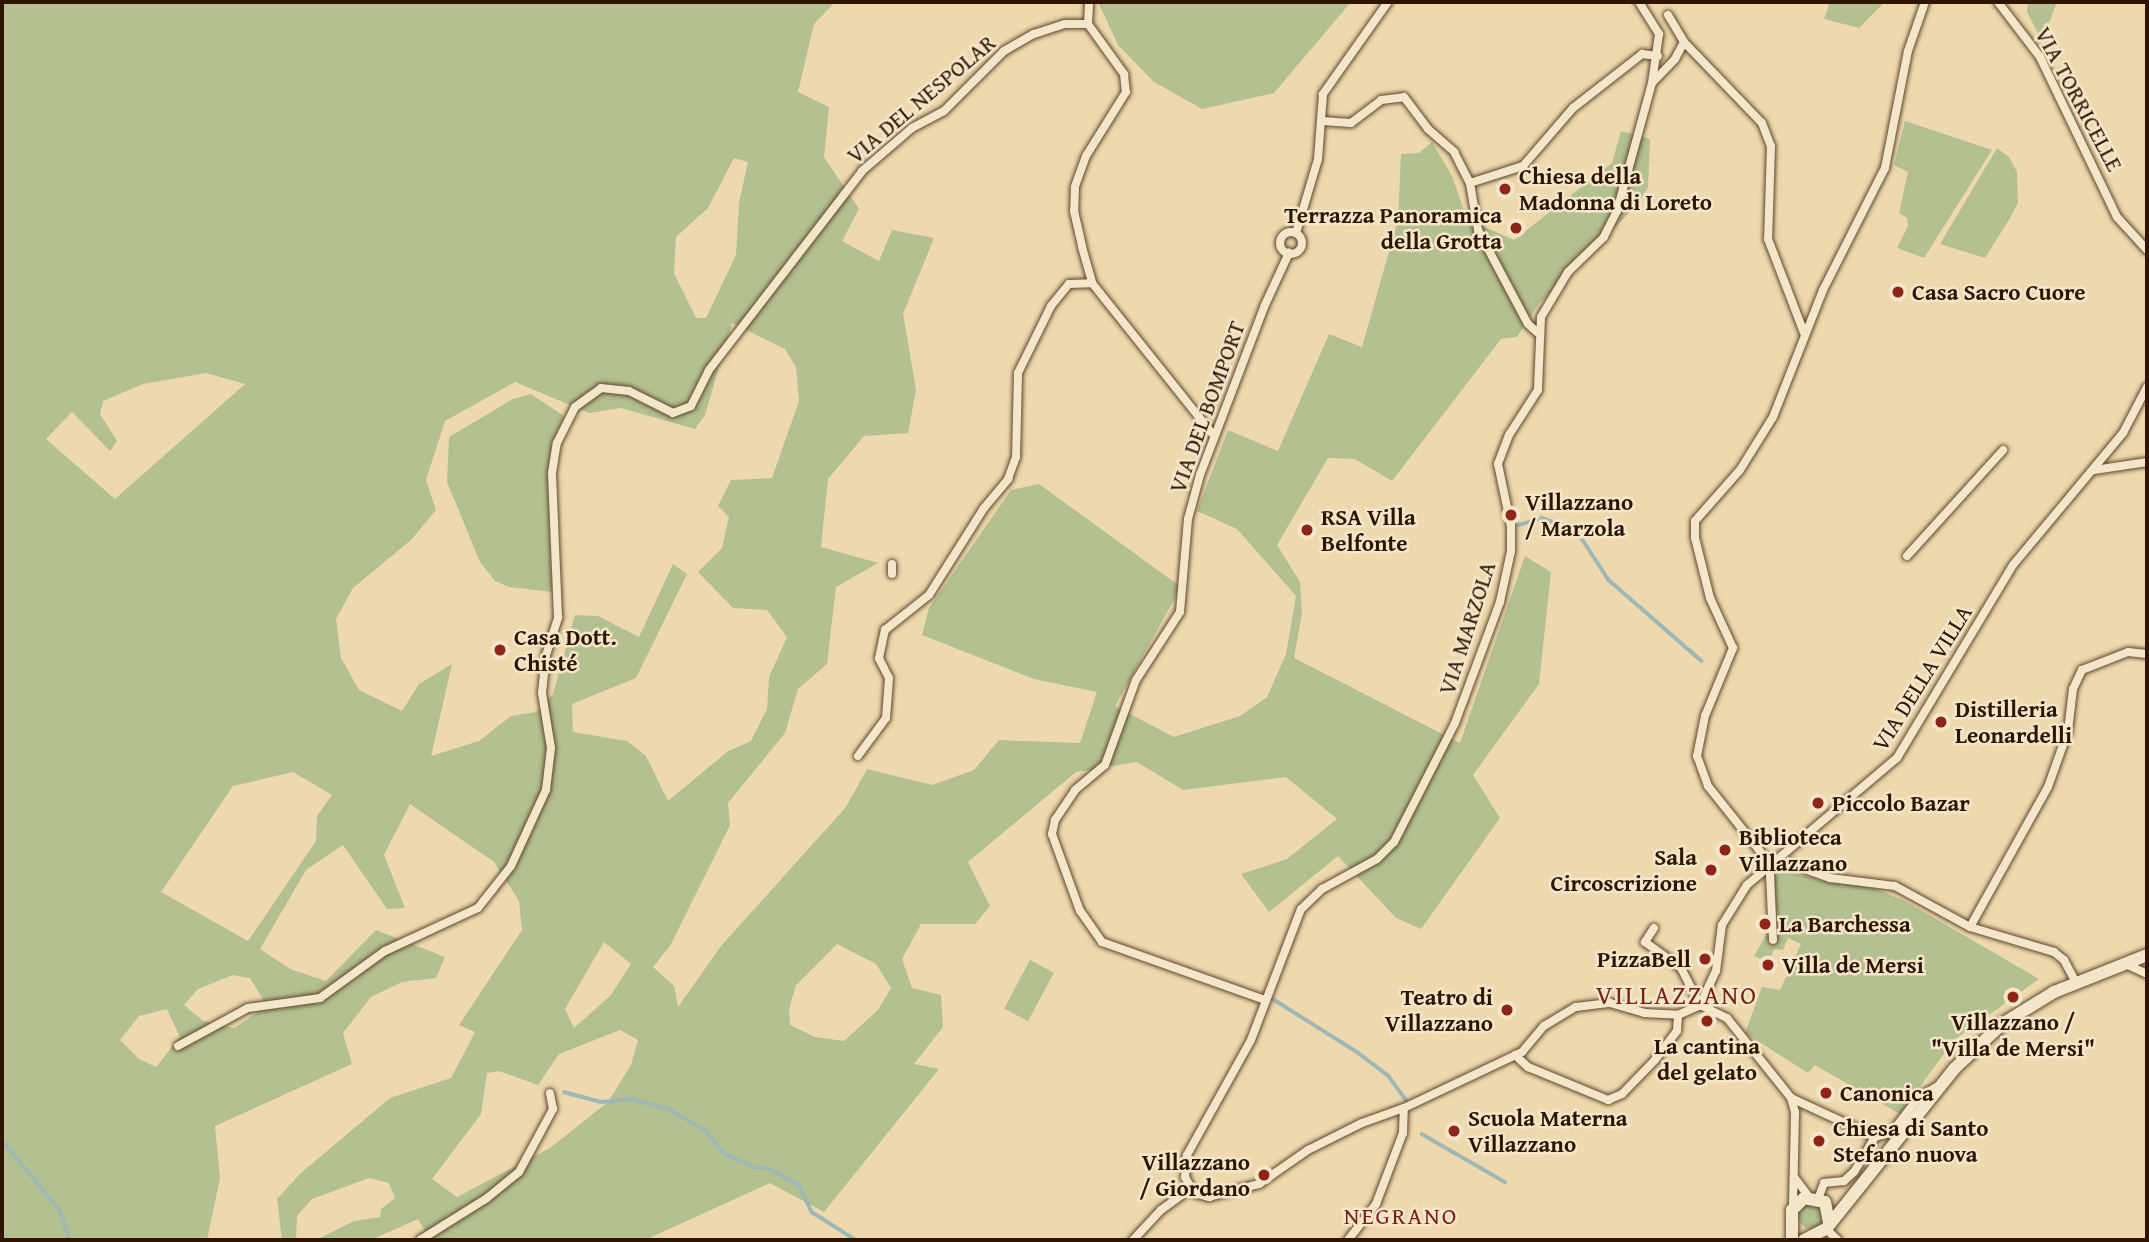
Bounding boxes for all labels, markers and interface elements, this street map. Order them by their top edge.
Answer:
street label: VIA TORRICELLE [2029,22,2129,176]
street label: VIA DEL NESPOLAR [841,29,1001,169]
place label: Chiesa della Madonna di Loreto [1519,162,1712,216]
marker: Chiesa della Madonna di Loreto [1497,181,1513,197]
place label: Terrazza Panoramica della Grotta [1284,201,1502,255]
marker: Terrazza Panoramica della Grotta [1508,220,1524,236]
place label: Casa Sacro Cuore [1912,278,2085,306]
marker: Casa Sacro Cuore [1890,284,1906,300]
street label: VIA DEL BOMPORT [1163,317,1251,497]
place label: Villazzano / Marzola [1525,488,1633,542]
place label: RSA Villa Belfonte [1321,503,1416,557]
marker: Villazzano / Marzola [1503,507,1519,523]
marker: RSA Villa Belfonte [1299,522,1315,538]
street label: VIA MARZOLA [1432,558,1502,698]
street label: VIA DELLA VILLA [1866,600,1978,756]
place label: Casa Dott. Chisté [514,623,617,677]
marker: Casa Dott. Chisté [492,642,508,658]
place label: Distilleria Leonardelli [1955,695,2072,749]
marker: Distilleria Leonardelli [1933,714,1949,730]
place label: Piccolo Bazar [1832,789,1970,817]
marker: Piccolo Bazar [1810,795,1826,811]
place label: Biblioteca Villazzano [1739,823,1847,877]
marker: Biblioteca Villazzano [1717,842,1733,858]
place label: Sala Circoscrizione [1550,843,1697,897]
marker: Sala Circoscrizione [1703,862,1719,878]
place label: La Barchessa [1779,910,1911,938]
marker: La Barchessa [1757,916,1773,932]
place label: PizzaBell [1597,945,1691,973]
marker: PizzaBell [1697,951,1713,967]
place label: Villa de Mersi [1782,951,1924,979]
marker: Villa de Mersi [1760,957,1776,973]
district label: VILLAZZANO [1597,979,1757,1011]
place label: Teatro di Villazzano [1385,983,1493,1037]
marker: Villazzano / "Villa de Mersi" [2005,989,2021,1005]
marker: Teatro di Villazzano [1499,1002,1515,1018]
place label: Villazzano / "Villa de Mersi" [1931,1008,2095,1062]
marker: La cantina del gelato [1699,1013,1715,1029]
place label: La cantina del gelato [1654,1032,1760,1086]
place label: Canonica [1840,1079,1934,1107]
marker: Canonica [1818,1085,1834,1101]
place label: Scuola Materna Villazzano [1468,1104,1628,1158]
place label: Chiesa di Santo Stefano nuova [1833,1114,1989,1168]
marker: Scuola Materna Villazzano [1446,1123,1462,1139]
marker: Chiesa di Santo Stefano nuova [1811,1133,1827,1149]
place label: Villazzano / Giordano [1139,1148,1250,1202]
marker: Villazzano / Giordano [1256,1167,1272,1183]
district label: NEGRANO [1345,1202,1457,1230]

